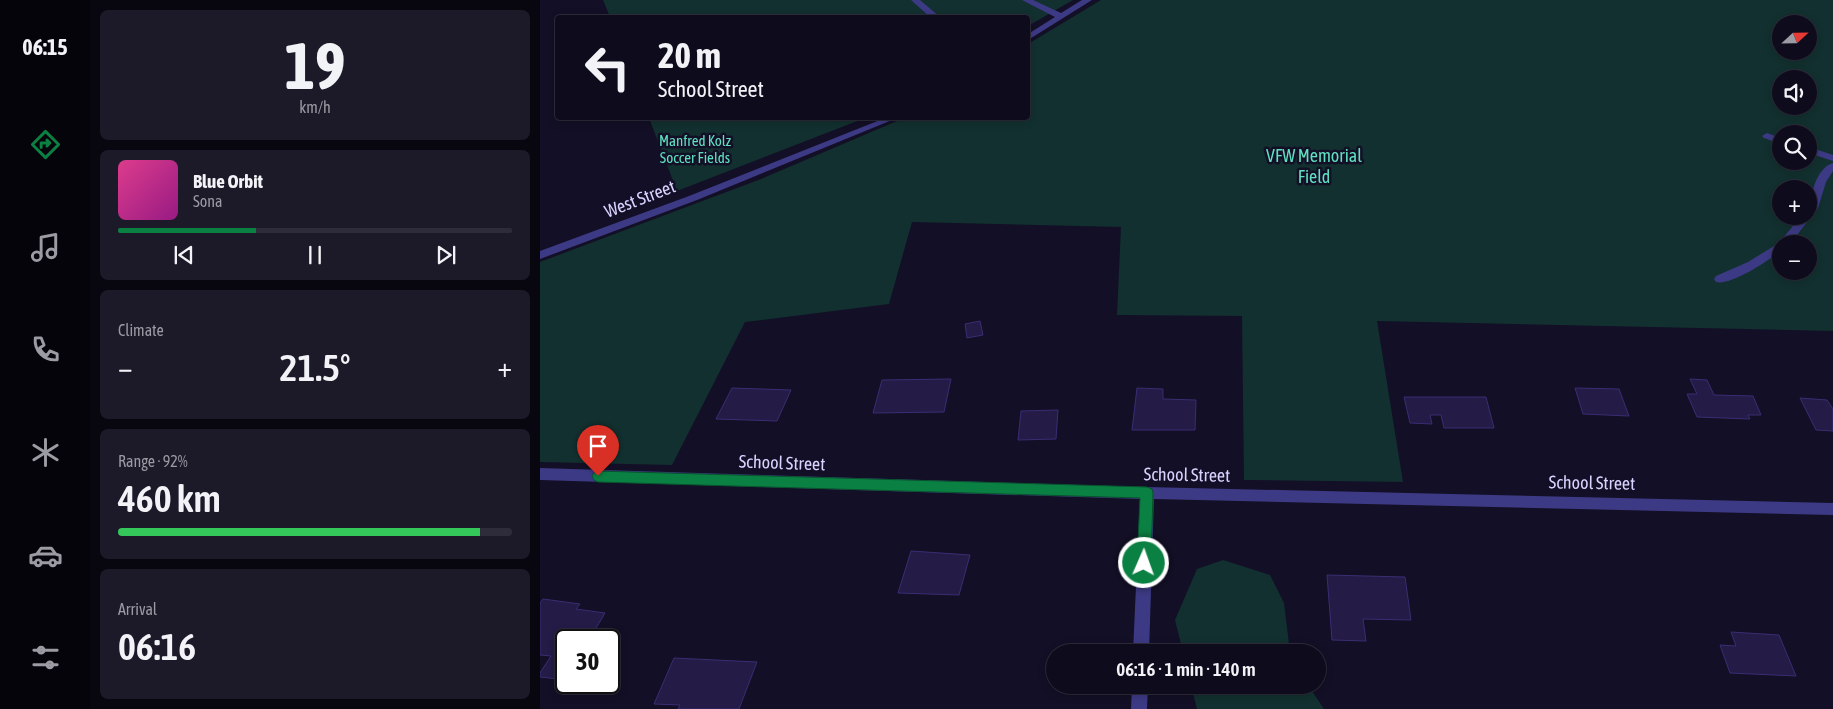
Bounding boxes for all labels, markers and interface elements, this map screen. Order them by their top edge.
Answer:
north arrow [1772,15,1818,60]
map controls [1772,15,1817,280]
text: 19 [284,28,346,103]
text: 06:15 [22,34,68,60]
icon: left [575,35,640,100]
text: 20 m [658,35,721,75]
button: sound [1772,70,1817,115]
text: School Street [658,76,764,102]
text: km/h [299,98,331,116]
button: search [1772,125,1817,170]
icon: directions [28,127,63,162]
park label: Manfred Kolz Soccer Fields [659,132,732,166]
park label: VFW Memorial Field [1266,145,1362,187]
text: Blue Orbit [193,170,263,192]
street label: West Street [601,175,678,222]
button: + [1772,180,1817,225]
text: Sona [193,192,222,210]
icon: music [28,230,63,265]
button: − [1772,235,1817,280]
icon: previous [170,241,198,269]
icon: pause [301,241,329,269]
icon: next [432,241,460,269]
text: Climate [118,321,164,339]
icon: phone [28,332,63,367]
text: 21.5° [280,346,350,389]
text: − [118,351,133,383]
text: + [497,351,512,383]
pin [577,425,619,476]
icon: arrive [584,432,612,460]
icon: climate [28,435,63,470]
street label: School Street [738,450,826,475]
text: Range · 92% [118,452,188,470]
street label: School Street [1144,463,1230,486]
street label: School Street [1549,471,1635,494]
text: 460 km [118,477,221,520]
position arrow [1117,536,1169,588]
icon: car [28,538,63,573]
text: Arrival [118,600,157,618]
text: 06:16 [118,625,196,668]
speed limit sign: 30 [555,629,620,694]
icon: filters [28,640,63,675]
text: 06:16 · 1 min · 140 m [1116,658,1256,680]

